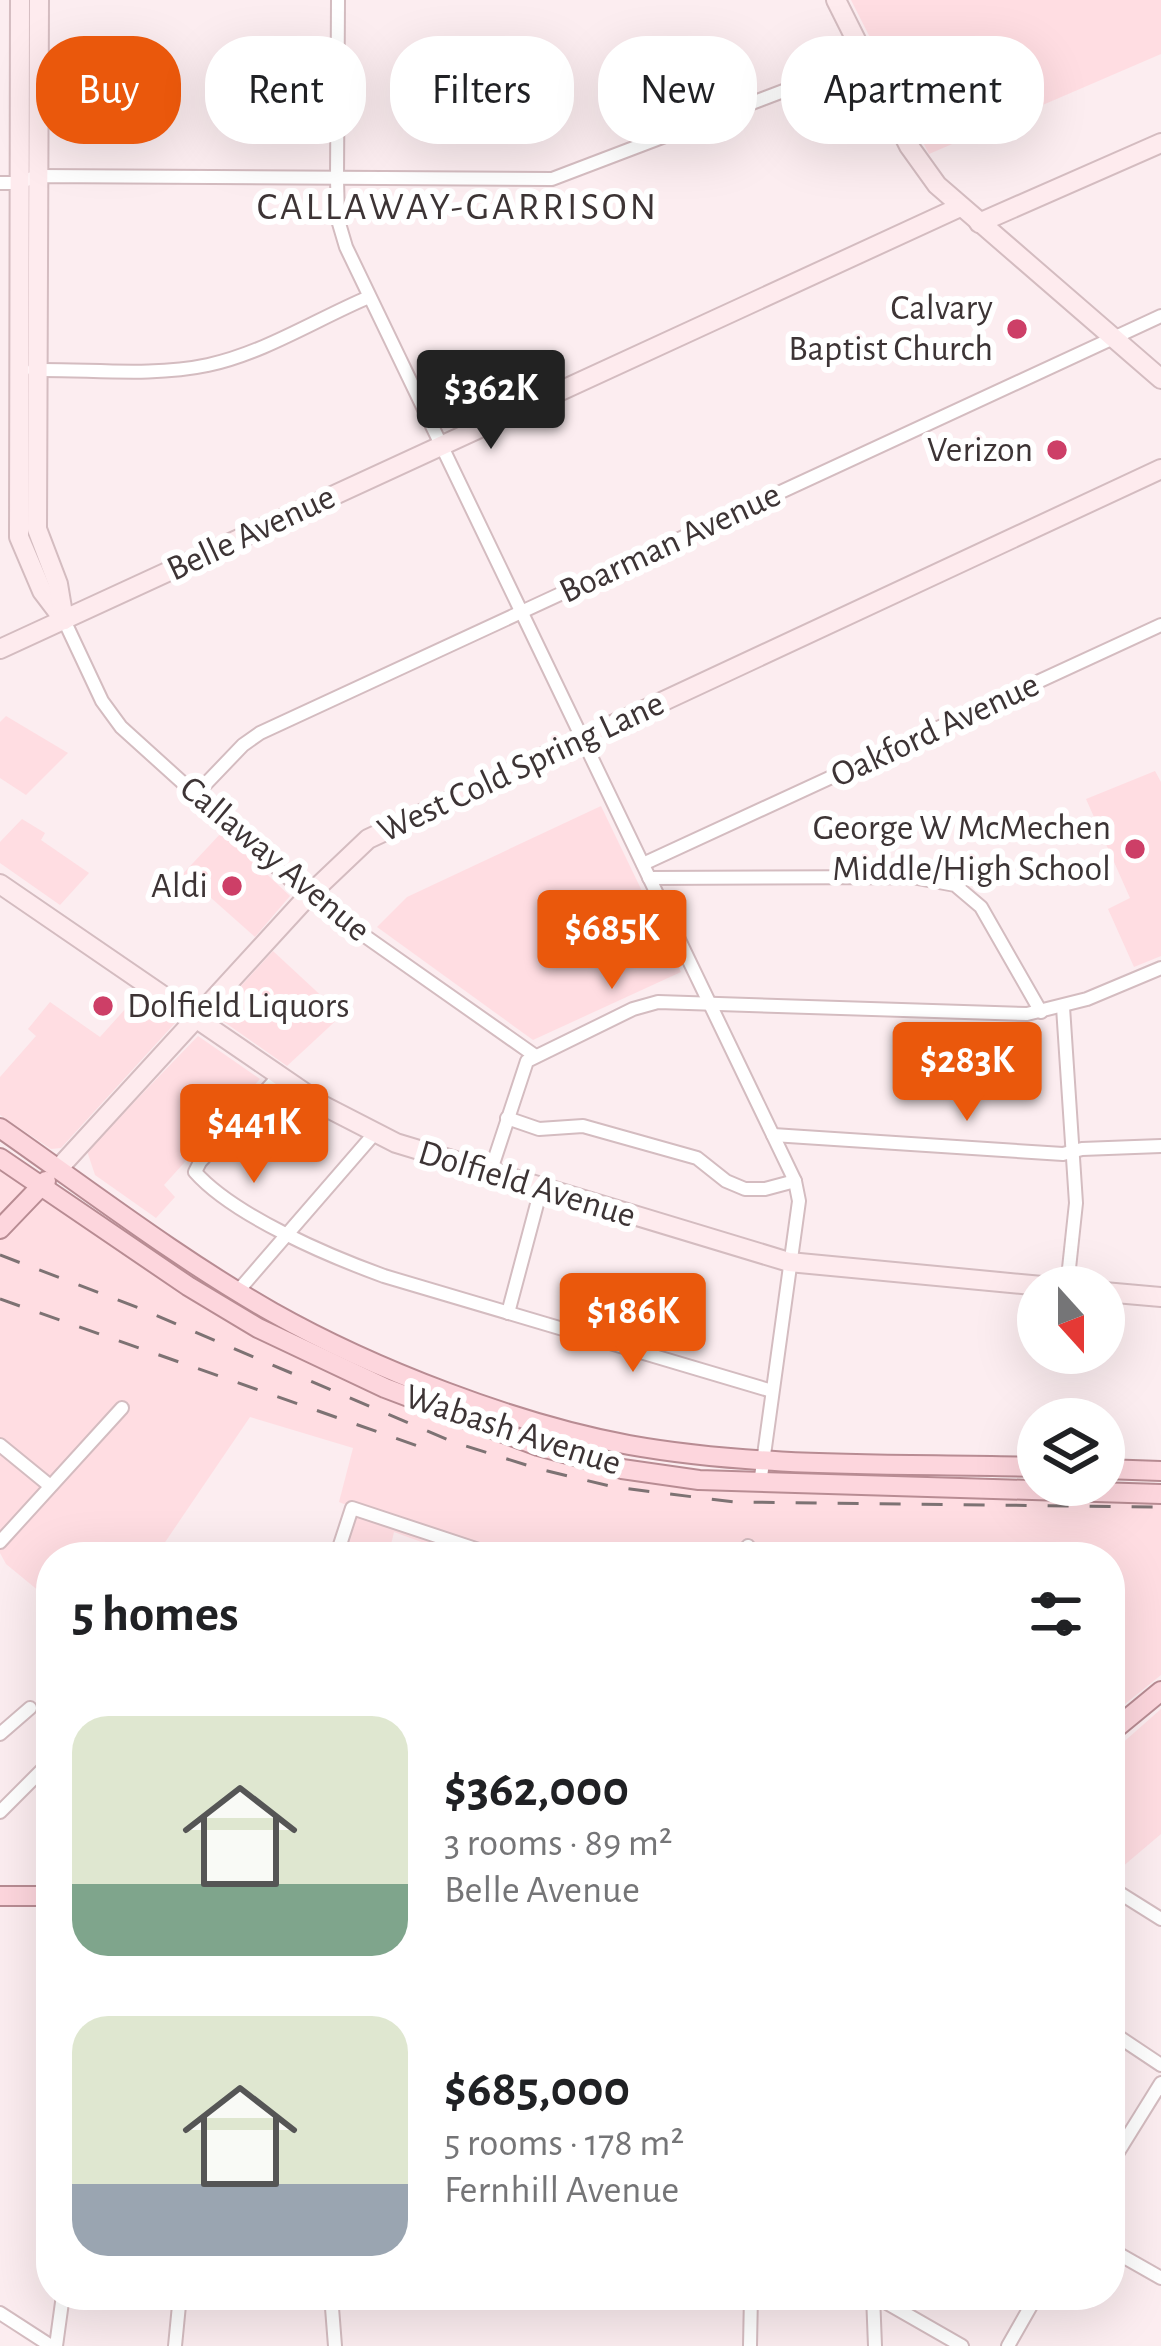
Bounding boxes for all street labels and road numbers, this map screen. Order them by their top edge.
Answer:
street label: Boarman Avenue [554,476,786,610]
street label: Belle Avenue [161,478,341,588]
street label: Oakford Avenue [826,666,1044,794]
street label: West Cold Spring Lane [373,685,669,849]
street label: Callaway Avenue [173,770,377,948]
street label: Dolfield Avenue [414,1134,640,1234]
street label: Wabash Avenue [400,1378,626,1482]

